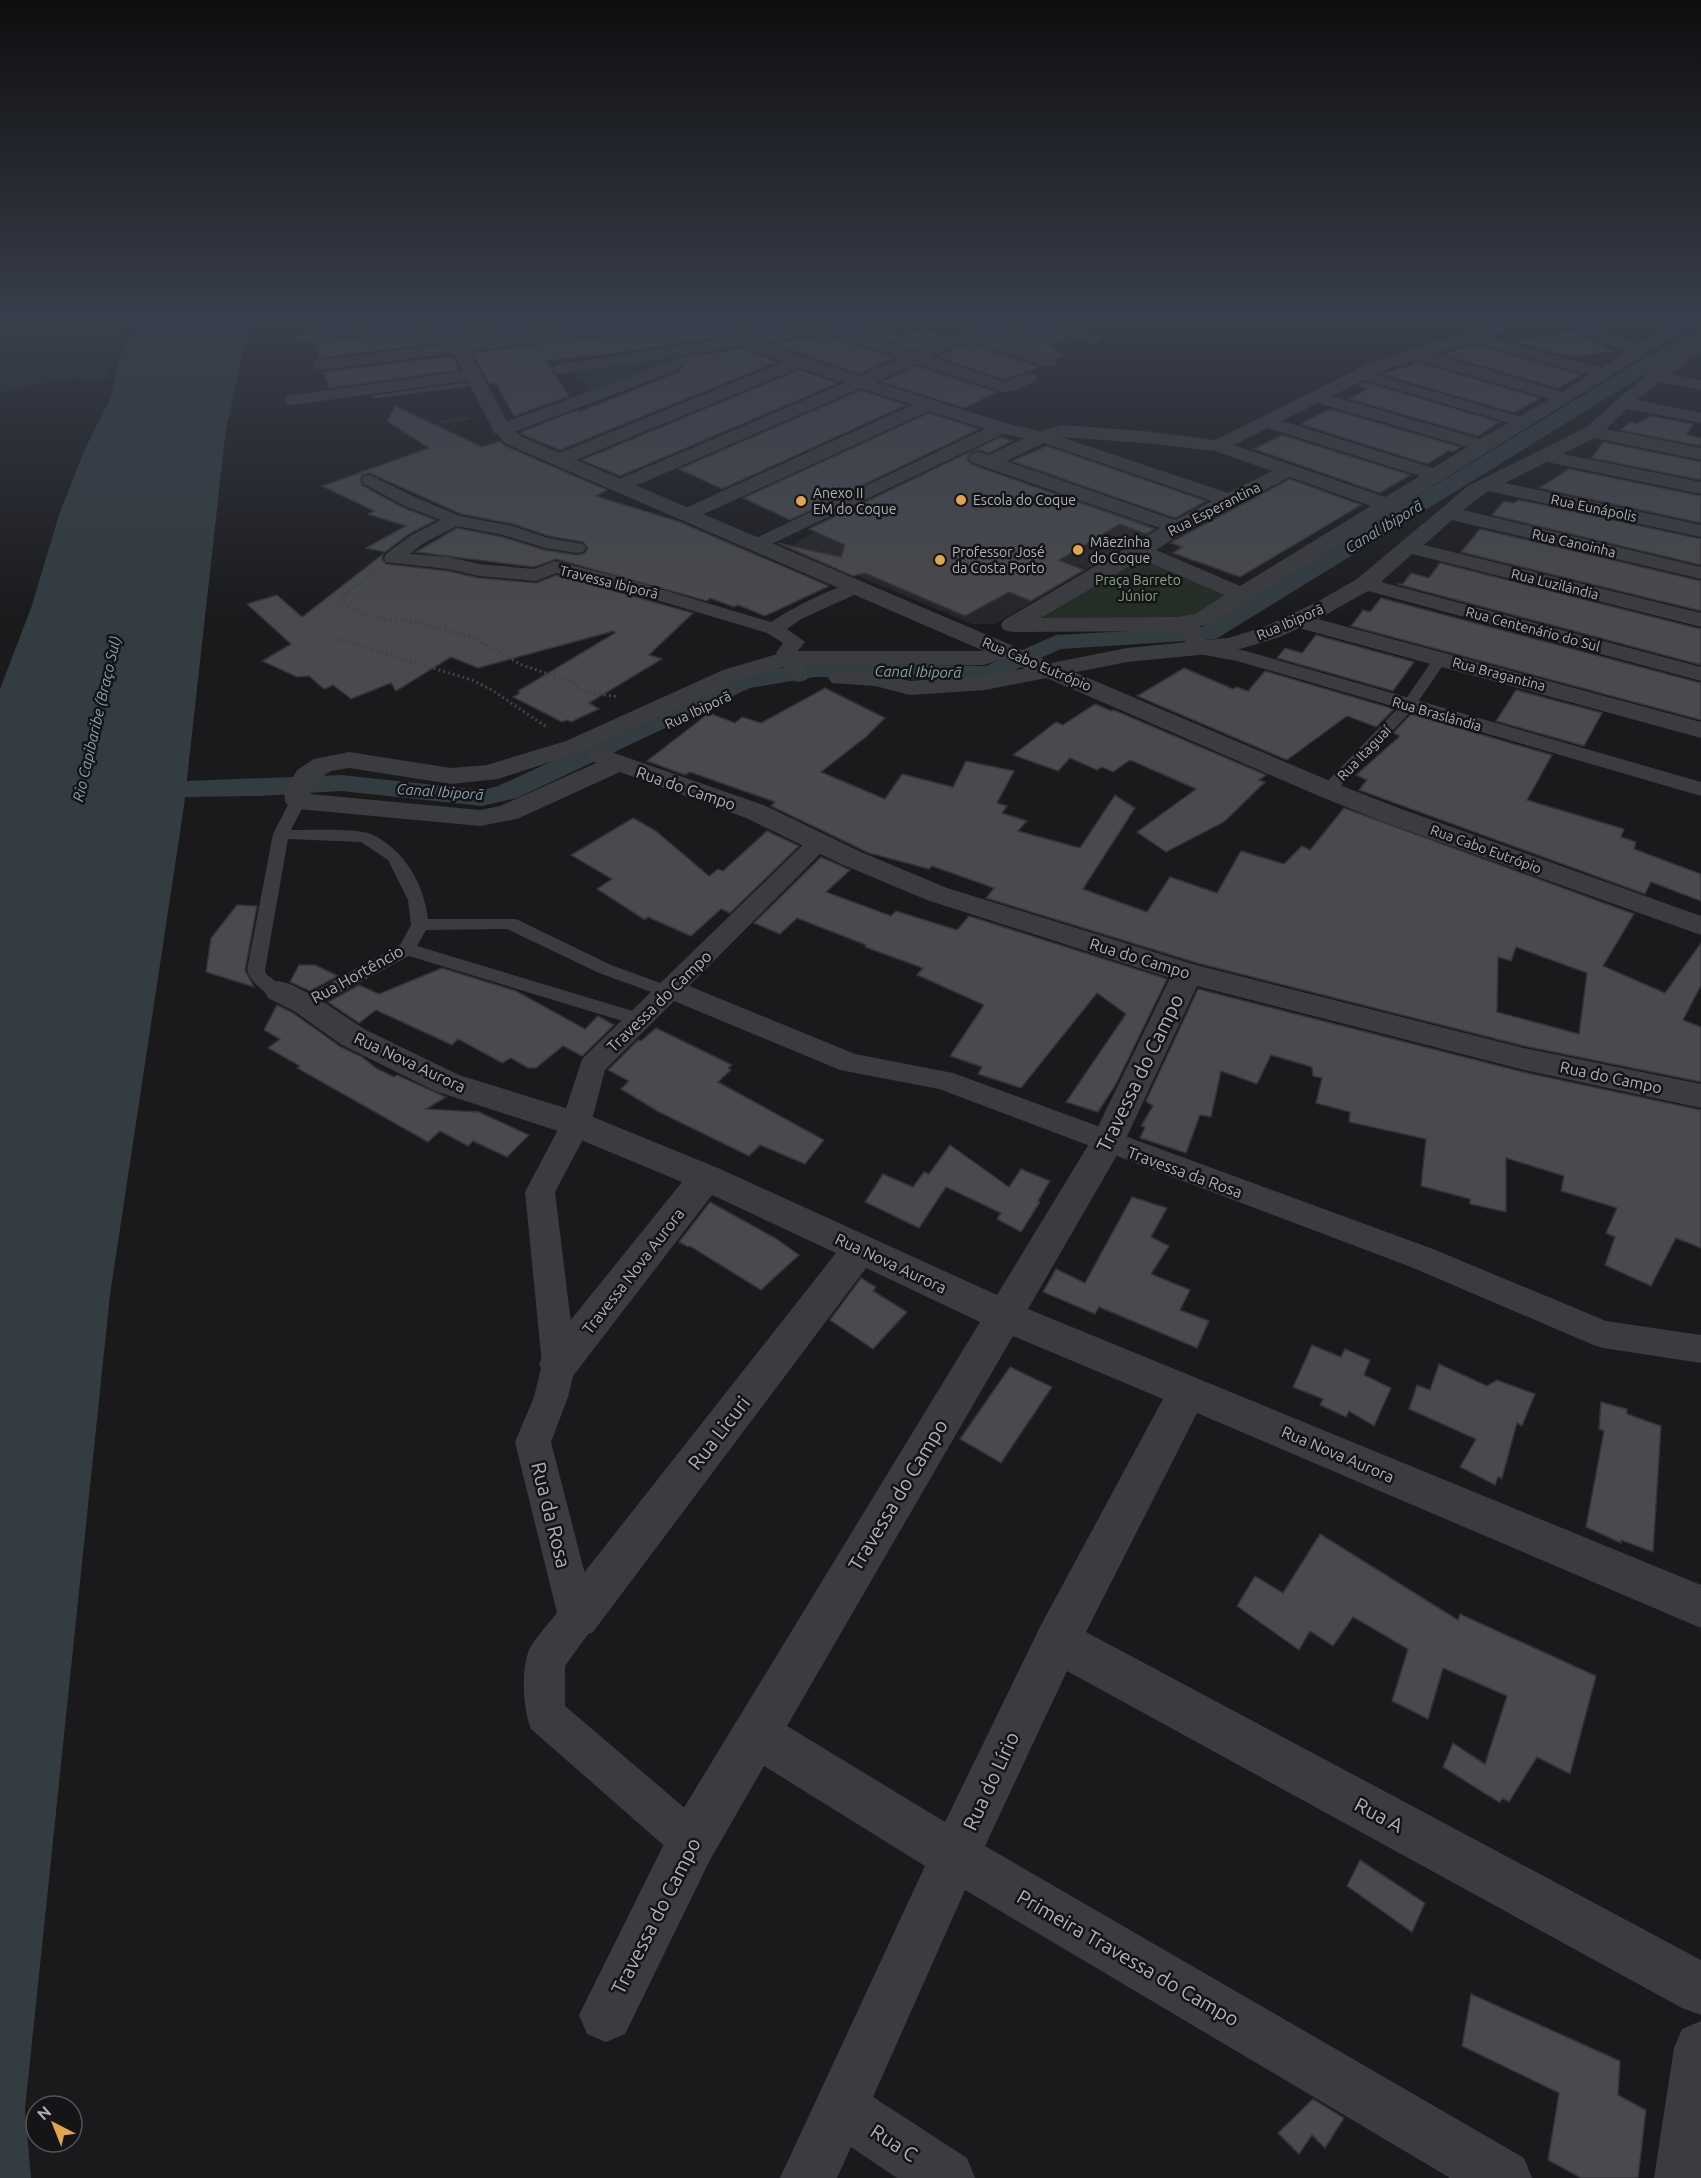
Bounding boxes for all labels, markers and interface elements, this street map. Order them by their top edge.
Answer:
street label: Rua Esperantina [1165,479,1263,539]
place label: Anexo II EM do Coque [813,485,896,517]
street label: Rua Eunápolis [1549,491,1639,525]
place label: Escola do Coque [973,492,1076,508]
marker: Escola do Coque [954,493,968,507]
marker: Anexo II EM do Coque [794,494,808,508]
water label: Canal Ibiporã [1342,496,1426,556]
street label: Rua Canoinha [1530,526,1618,560]
place label: Mãezinha do Coque [1090,534,1150,566]
marker: Mãezinha do Coque [1071,543,1085,557]
place label: Professor José da Costa Porto [952,544,1045,576]
marker: Professor José da Costa Porto [933,553,947,567]
street label: Travessa Ibiporã [558,562,660,602]
street label: Rua Luzilândia [1510,565,1600,603]
park label: Praça Barreto Júnior [1095,572,1181,604]
street label: Rua Ibiporã [1254,601,1326,643]
street label: Rua Centenário do Sul [1464,603,1602,655]
water label: Rio Capibaribe (Braço Sul) [69,634,124,803]
street label: Rua Cabo Eutrópio [980,634,1094,694]
street label: Rua Bragantina [1451,654,1547,694]
water label: Canal Ibiporã [874,662,962,681]
street label: Rua Ibiporã [662,688,734,732]
street label: Rua Braslândia [1390,694,1484,734]
street label: Rua Itaguaí [1334,722,1394,784]
street label: Rua do Campo [634,763,738,813]
water label: Canal Ibiporã [396,780,485,803]
street label: Rua Cabo Eutrópio [1428,821,1544,877]
street label: Rua do Campo [1088,934,1192,982]
street label: Rua Hortêncio [308,941,406,1007]
street label: Travessa do Campo [603,947,715,1055]
street label: Travessa do Campo [1091,990,1188,1155]
street label: Rua Nova Aurora [352,1028,468,1096]
street label: Rua do Campo [1558,1057,1664,1097]
street label: Travessa da Rosa [1125,1143,1245,1201]
street label: Travessa Nova Aurora [578,1205,688,1337]
street label: Rua Nova Aurora [833,1229,949,1297]
street label: Rua Licuri [683,1391,754,1474]
street label: Travessa do Campo [843,1415,952,1575]
street label: Rua Nova Aurora [1279,1422,1397,1486]
street label: Rua da Rosa [527,1460,576,1570]
street label: Rua do Lírio [958,1728,1023,1834]
street label: Rua A [1351,1792,1407,1837]
street label: Travessa do Campo [606,1834,705,1998]
street label: Primeira Travessa do Campo [1013,1885,1243,2031]
north arrow [24,2094,84,2154]
text: N [34,2102,54,2124]
street label: Rua C [867,2119,922,2166]

